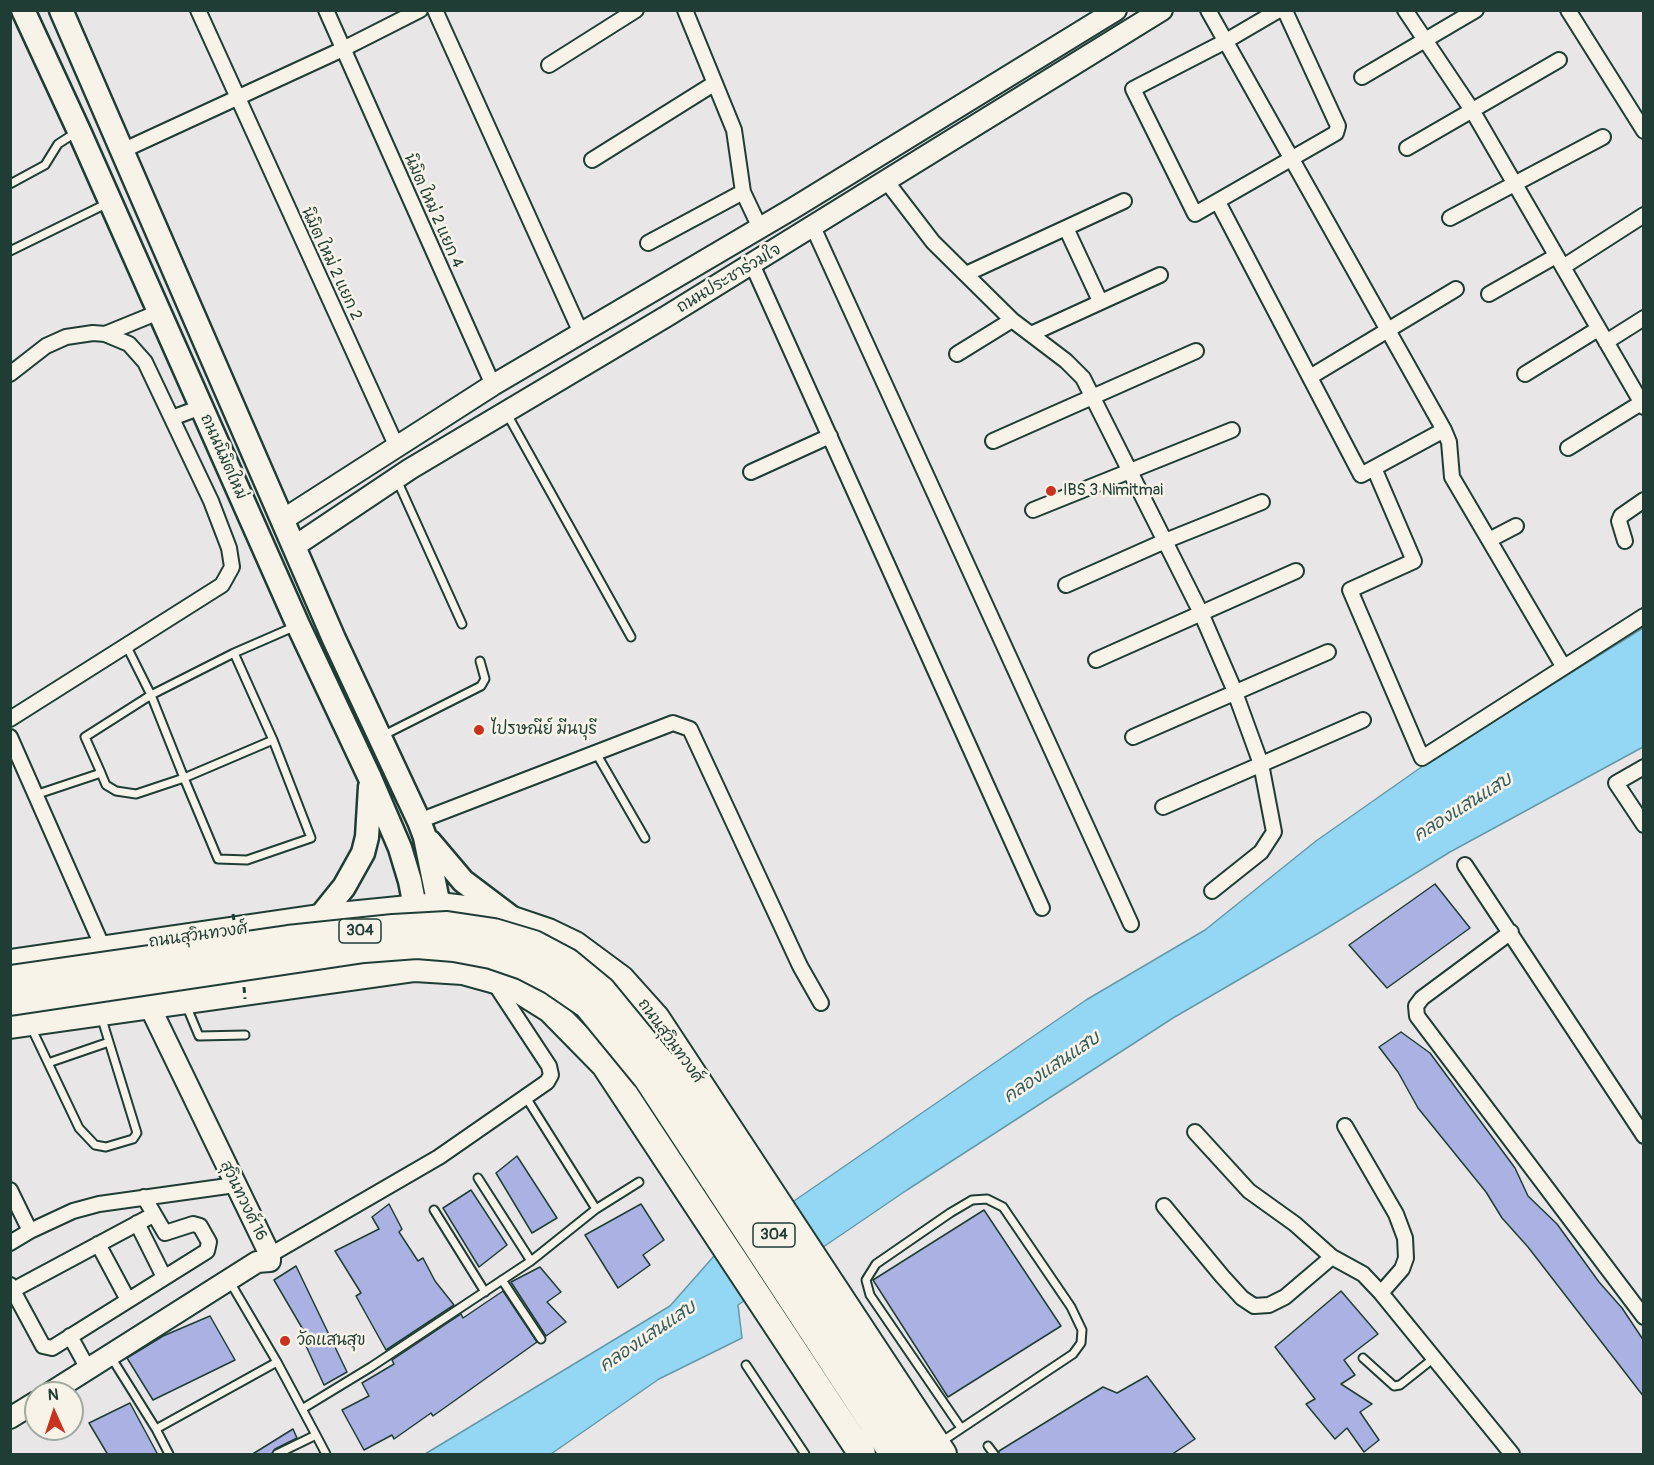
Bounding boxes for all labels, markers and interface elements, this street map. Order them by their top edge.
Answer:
street label: นิมิต ใหม่ 2 แยก 4 [399,151,467,271]
street label: นิมิต ใหม่ 2 แยก 2 [296,204,366,324]
street label: ถนนประชาร่วมใจ [674,240,784,318]
street label: ถนนนิมิตใหม่ [196,411,250,503]
place label: IBS 3 Nimitmai [1063,481,1163,501]
marker: IBS 3 Nimitmai [1044,484,1058,498]
place label: ไปรษณีย์ มีนบุรี [491,720,597,740]
marker: ไปรษณีย์ มีนบุรี [472,723,486,737]
water label: คลองแสนแสบ [1410,769,1516,847]
road number: 304 [339,919,381,943]
street label: ถนนสุวินทวงศ์ [148,920,248,952]
street label: ถนนสุวินทวงศ์ [633,995,707,1087]
water label: คลองแสนแสบ [1000,1028,1104,1108]
street label: สุวินทวงศ์ 16 [215,1158,271,1244]
road number: 304 [753,1223,795,1247]
water label: คลองแสนแสบ [596,1297,700,1377]
place label: วัดแสนสุข [297,1331,365,1351]
marker: วัดแสนสุข [278,1334,292,1348]
north arrow [24,1381,84,1441]
text: N [47,1385,59,1405]

